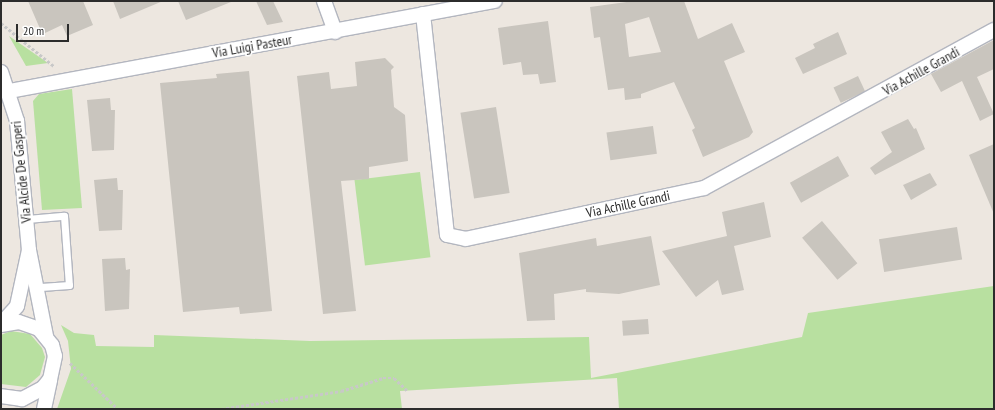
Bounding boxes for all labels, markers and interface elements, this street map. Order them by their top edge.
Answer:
scale bar [18,16,71,42]
text: 20 m [23,23,44,38]
street label: Via Luigi Pasteur [211,31,293,61]
street label: Via Achille Grandi [880,43,962,99]
street label: Via Alcide De Gasperi [7,120,35,224]
street label: Via Achille Grandi [584,187,672,221]

